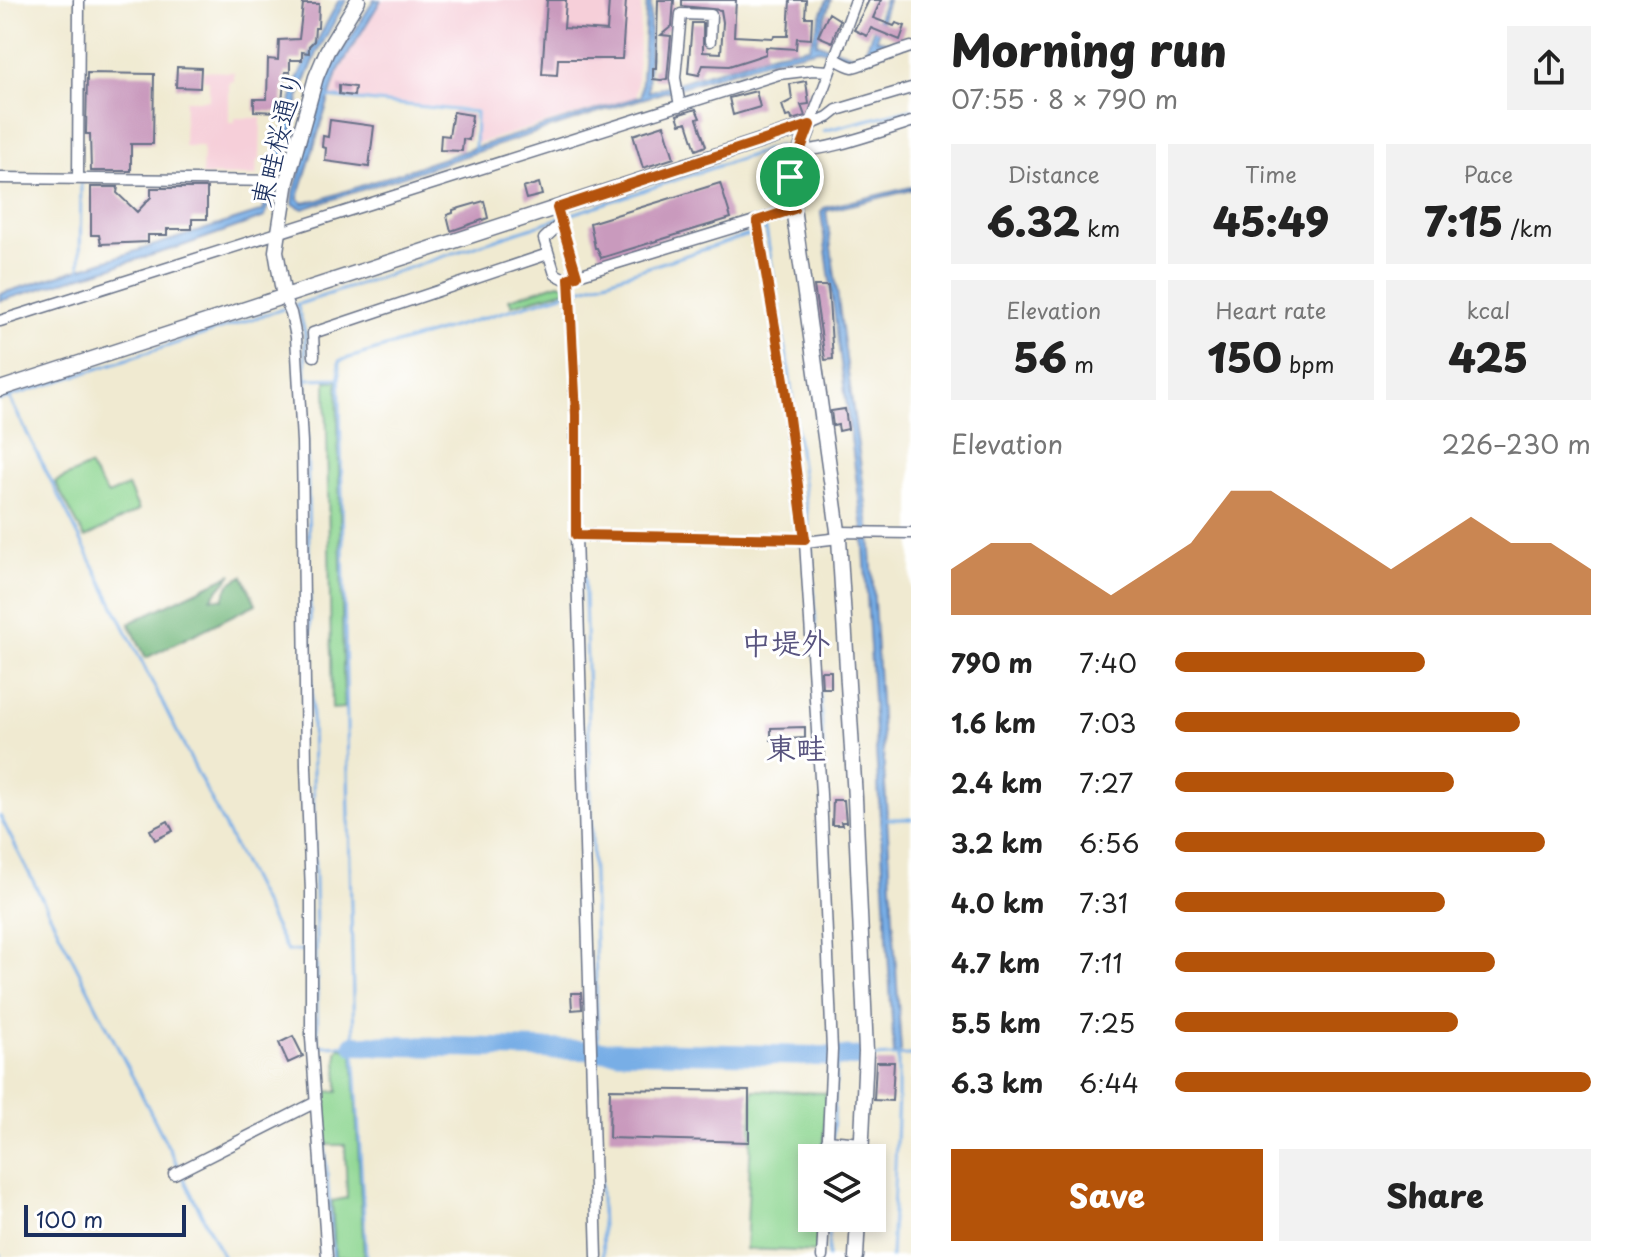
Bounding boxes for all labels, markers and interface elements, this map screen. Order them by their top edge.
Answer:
text: Morning run [951,16,1227,82]
button: share [1507,26,1591,110]
street label: 東畦桜通り [238,65,314,211]
text: 07:55 · 8 × 790 m [951,79,1178,118]
pin [756,143,824,211]
icon: arrive [768,155,812,199]
text: Distance [1008,157,1100,190]
text: Time [1245,157,1297,190]
text: Pace [1463,157,1513,190]
text: 6.32 [987,190,1080,251]
text: 45:49 [1213,190,1329,251]
text: 7:15 [1424,190,1503,251]
text: km [1080,211,1120,244]
text: /km [1503,211,1553,244]
text: Elevation [1006,293,1101,326]
text: Heart rate [1215,293,1327,326]
text: kcal [1466,293,1510,326]
text: 56 [1013,326,1067,387]
text: 150 [1207,326,1282,387]
text: 425 [1448,326,1528,387]
text: m [1067,347,1094,380]
text: bpm [1282,347,1335,380]
text: Elevation [951,424,1063,463]
text: 226–230 m [1442,424,1591,463]
district label: 中堤外 [741,619,831,664]
text: 790 m [951,643,1033,682]
text: 7:40 [1079,643,1137,682]
text: 1.6 km [951,703,1036,742]
text: 7:03 [1079,703,1136,742]
district label: 東畦 [766,724,826,769]
text: 2.4 km [951,763,1043,802]
text: 7:27 [1079,763,1133,802]
text: 3.2 km [951,823,1043,862]
text: 6:56 [1079,823,1139,862]
text: 4.0 km [951,883,1044,922]
text: 7:31 [1079,883,1128,922]
text: 4.7 km [951,943,1040,982]
text: 7:11 [1079,943,1123,982]
text: 5.5 km [951,1003,1041,1042]
text: 7:25 [1079,1003,1135,1042]
text: 6.3 km [951,1063,1043,1102]
text: 6:44 [1079,1063,1139,1102]
map controls [798,1144,886,1232]
button: layers [798,1144,886,1232]
button: Save [951,1149,1263,1241]
button: Share [1279,1149,1591,1241]
scale bar [24,1201,186,1237]
text: 100 m [36,1202,103,1235]

